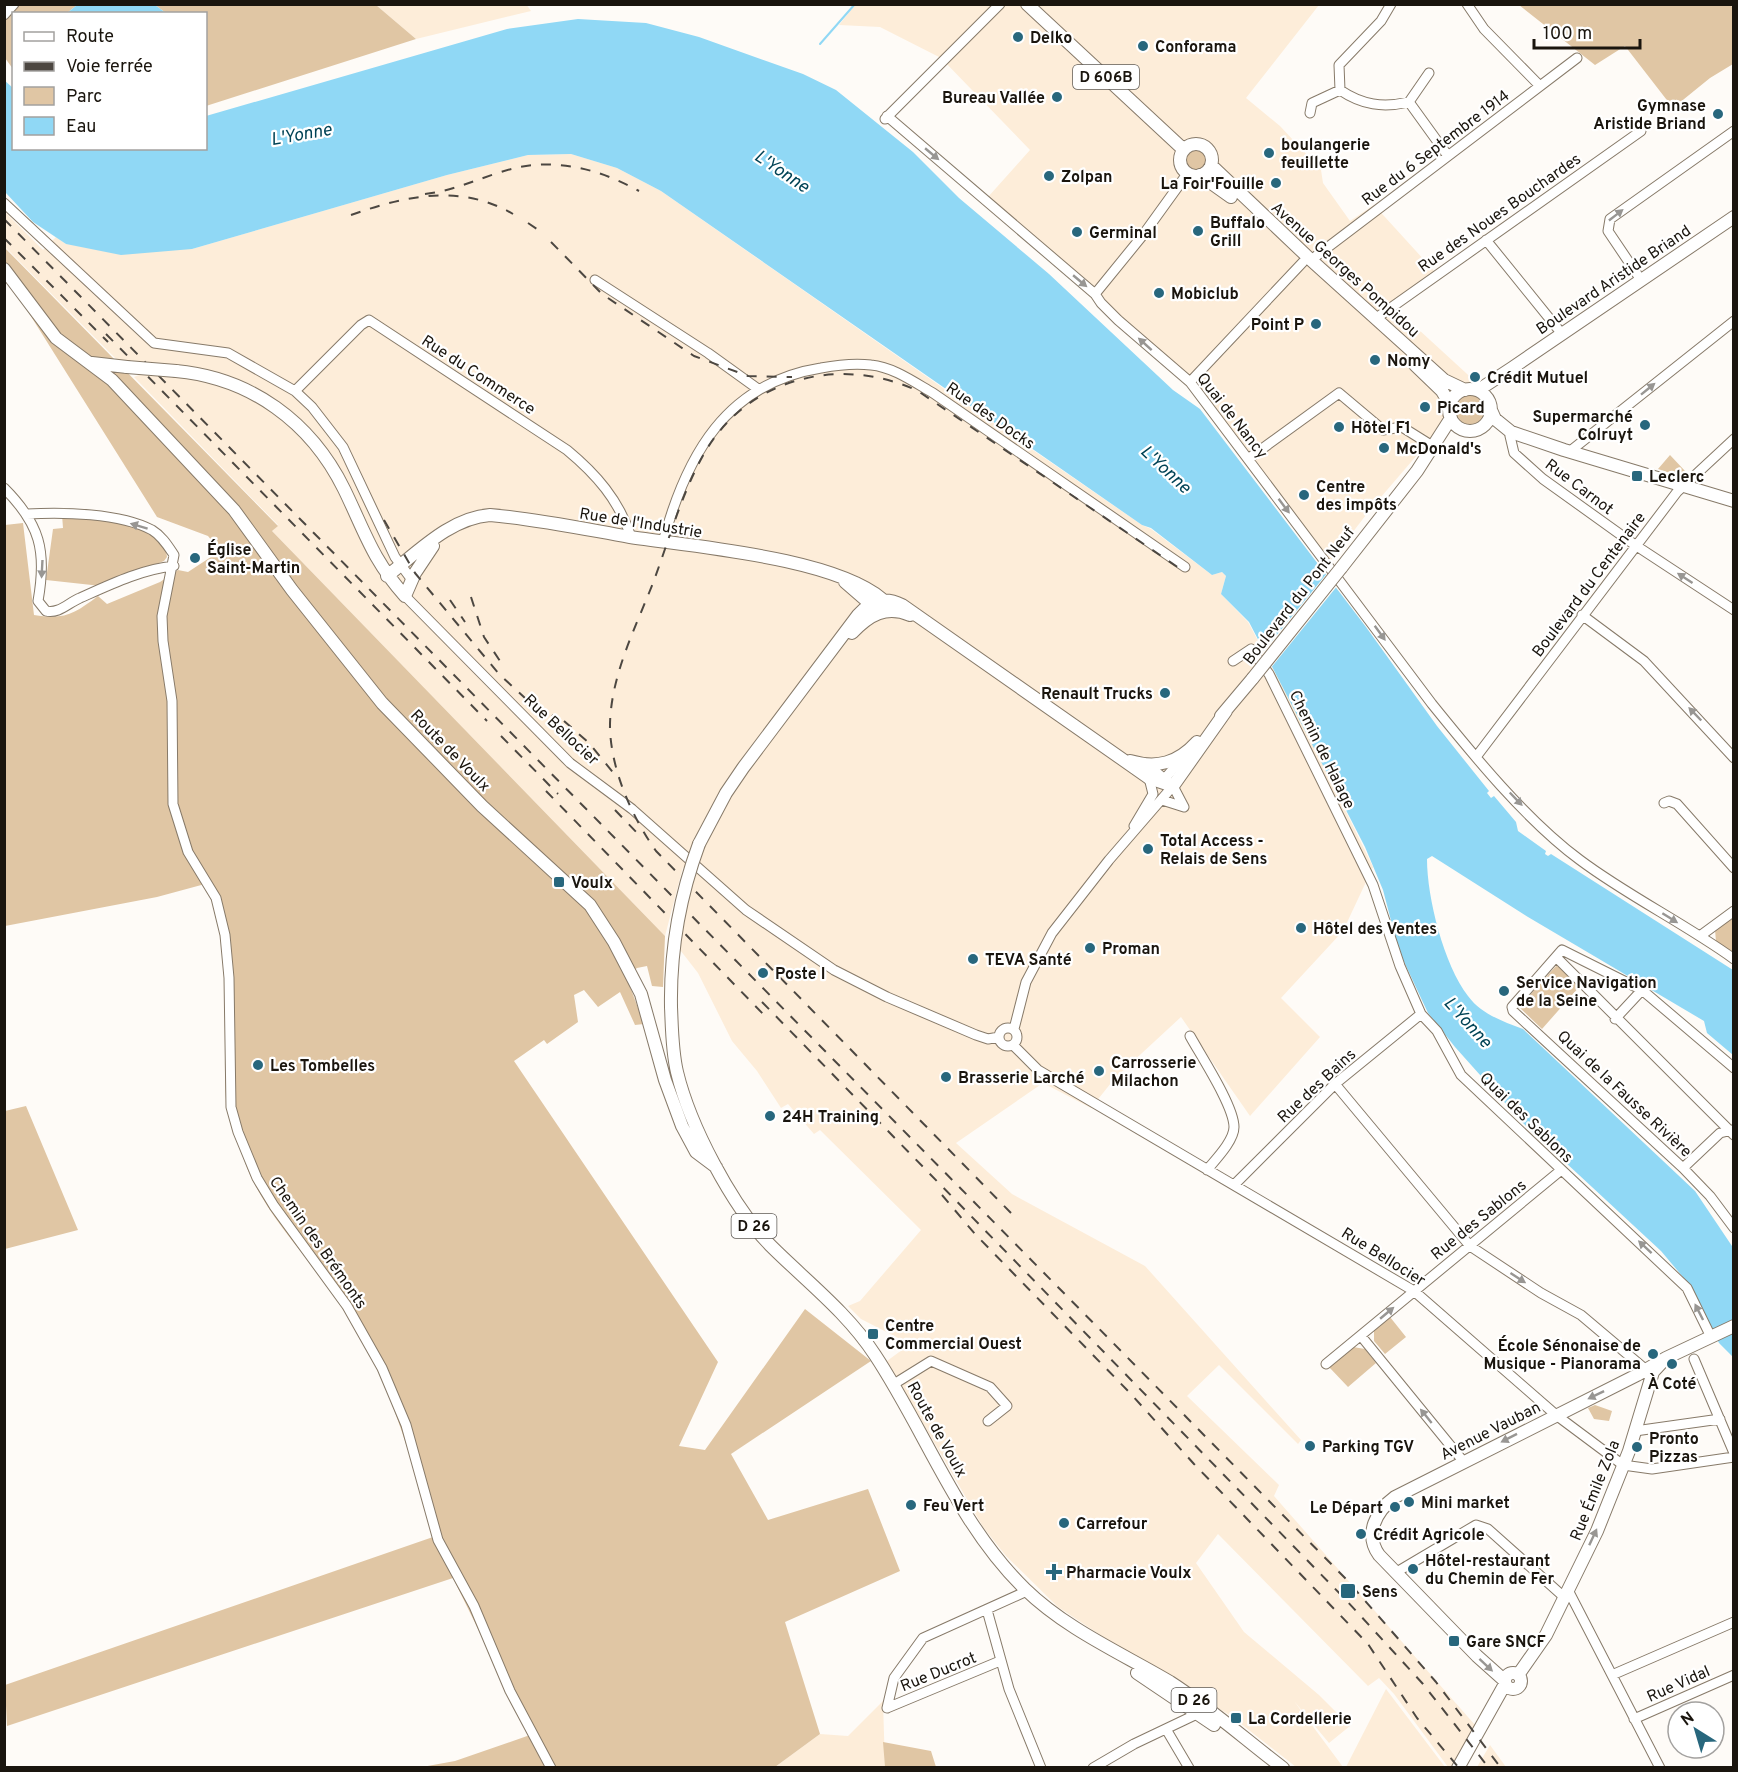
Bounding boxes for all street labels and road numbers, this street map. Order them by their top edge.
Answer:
road number: D 606B [1073,65,1139,89]
street label: Rue du 6 Septembre 1914 [1358,86,1514,211]
street label: Rue des Noues Bouchardes [1415,150,1585,278]
street label: Avenue Georges Pompidou [1266,198,1423,343]
street label: Boulevard Aristide Briand [1533,221,1695,340]
street label: Rue du Commerce [417,331,539,420]
street label: Quai de Nancy [1192,369,1271,463]
street label: Rue des Docks [942,379,1038,455]
street label: Rue Carnot [1540,455,1617,520]
street label: Rue de l'Industrie [578,504,703,544]
street label: Boulevard du Centenaire [1528,509,1651,662]
street label: Boulevard du Pont Neuf [1239,523,1360,669]
street label: Chemin de Halage [1284,687,1359,813]
street label: Rue Bellocier [519,691,602,770]
street label: Route de Voulx [405,706,494,797]
street label: Quai de la Fausse Rivière [1552,1027,1695,1162]
street label: Rue des Bains [1274,1045,1361,1128]
street label: Quai des Sablons [1475,1069,1577,1168]
street label: Chemin des Brémonts [264,1173,371,1313]
street label: Rue des Sablons [1428,1176,1531,1265]
road number: D 26 [732,1214,777,1238]
street label: Rue Bellocier [1337,1224,1429,1292]
street label: Route de Voulx [902,1379,971,1481]
street label: Avenue Vauban [1437,1398,1545,1466]
street label: Rue Émile Zola [1565,1437,1625,1544]
street label: Rue Ducrot [898,1649,980,1697]
street label: Rue Vidal [1644,1662,1714,1708]
road number: D 26 [1172,1688,1216,1712]

